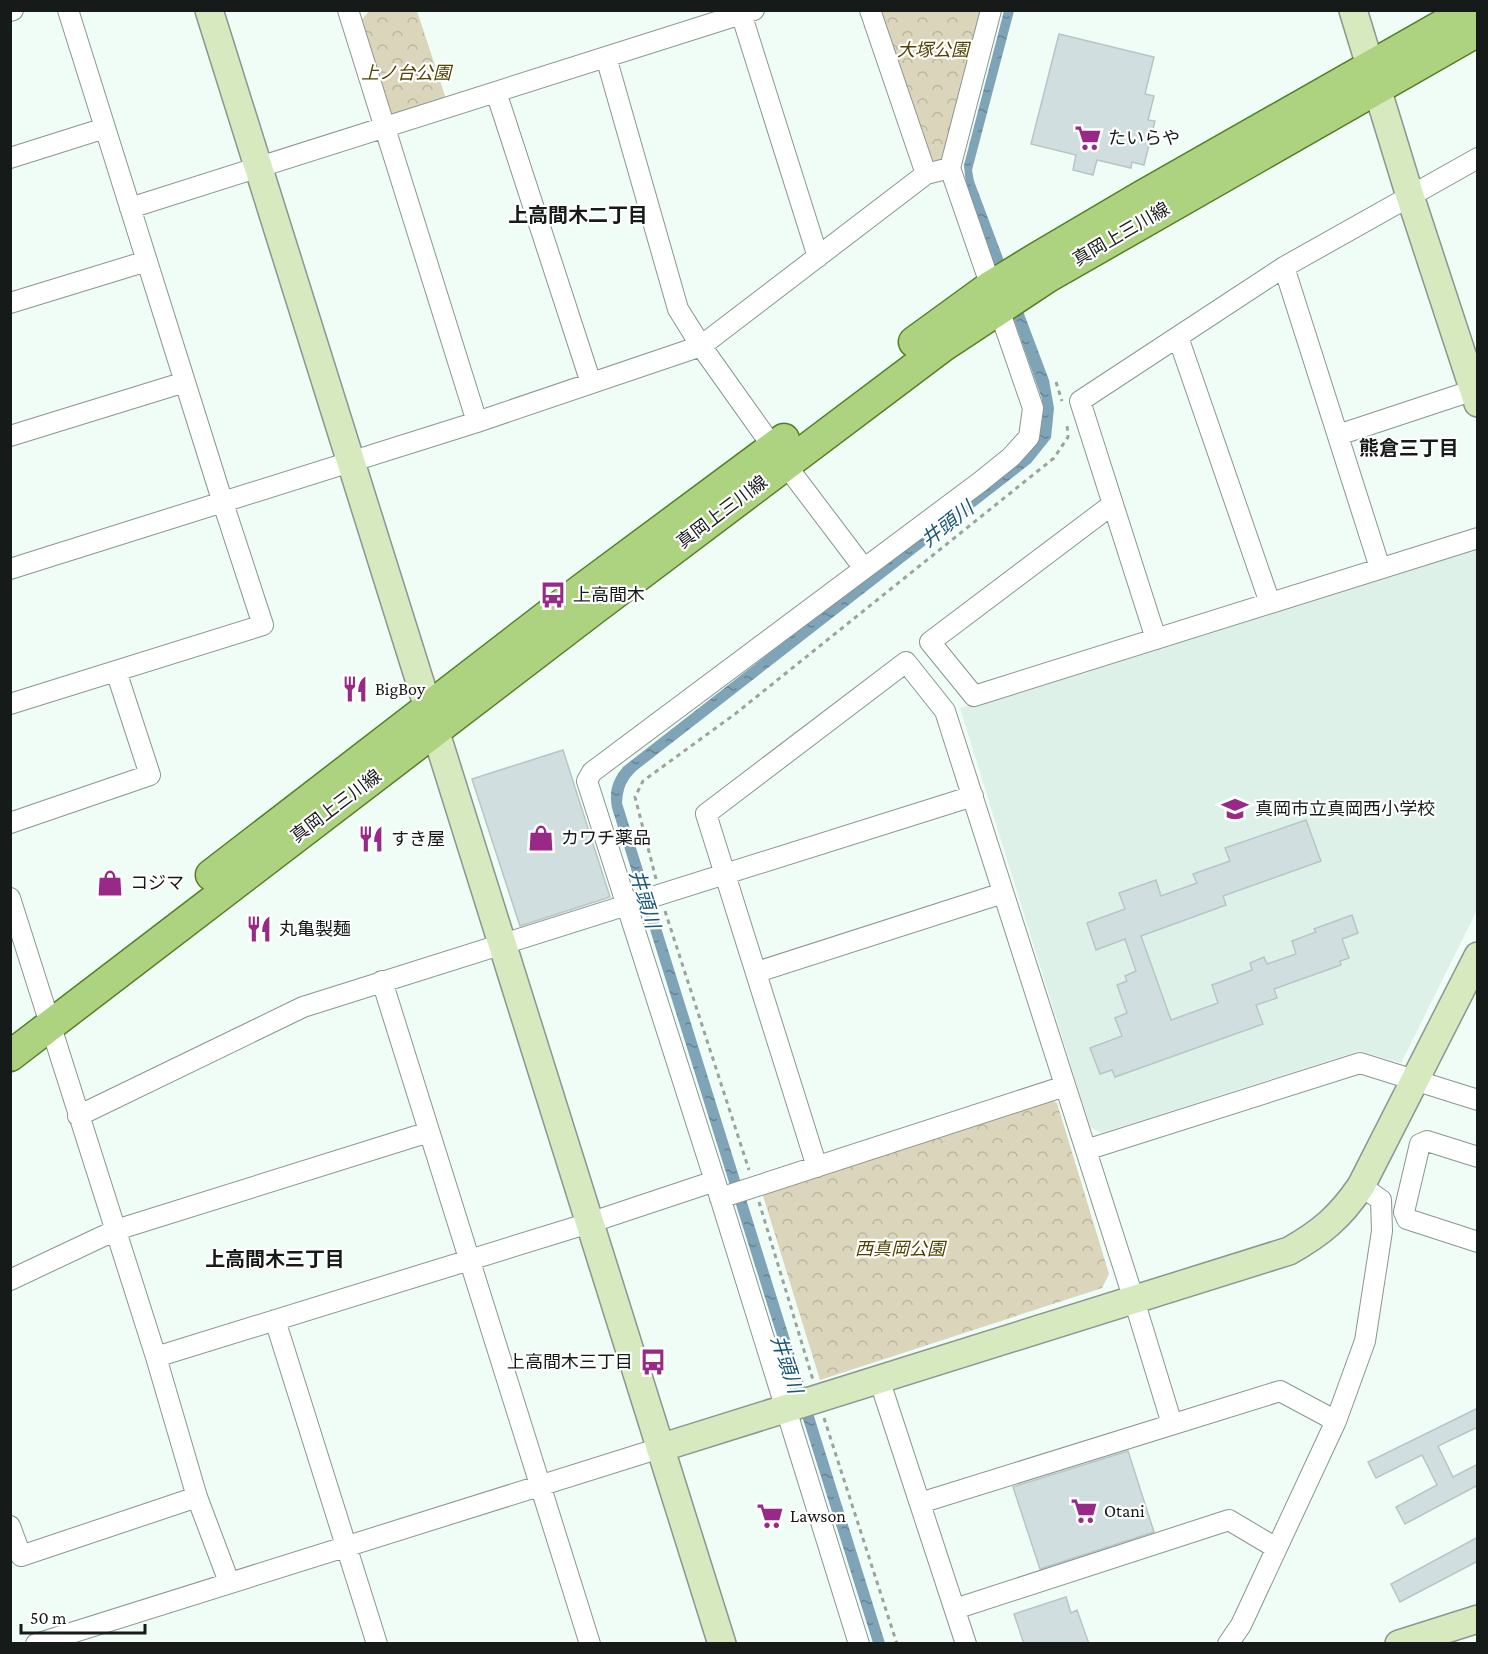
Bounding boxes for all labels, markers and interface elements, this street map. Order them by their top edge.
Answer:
park label: 大塚公園 [897,40,972,60]
park label: 上ノ台公園 [361,63,454,83]
supermarket icon: たいらや [1073,123,1103,153]
place label: たいらや [1108,128,1180,148]
street label: 真岡上三川線 [1069,198,1173,270]
district label: 上高間木二丁目 [508,204,648,226]
district label: 熊倉三丁目 [1359,437,1459,459]
street label: 真岡上三川線 [673,472,771,552]
water label: 井頭川 [917,496,979,551]
bus stop icon: 上高間木 [538,580,568,610]
place label: 上高間木 [573,585,645,605]
restaurant icon: BigBoy [340,674,370,704]
place label: BigBoy [375,679,426,699]
street label: 真岡上三川線 [287,766,385,846]
school or university icon: 真岡市立真岡西小学校 [1220,794,1250,824]
place label: 真岡市立真岡西小学校 [1255,799,1435,819]
shop icon: カワチ薬品 [526,823,556,853]
restaurant icon: すき屋 [356,824,386,854]
place label: カワチ薬品 [561,828,651,848]
place label: すき屋 [391,829,445,849]
water label: 井頭川 [626,867,665,933]
shop icon: コジマ [95,868,125,898]
place label: コジマ [130,873,184,893]
restaurant icon: 丸亀製麺 [244,914,274,944]
place label: 丸亀製麺 [279,919,351,939]
park label: 西真岡公園 [855,1239,948,1259]
district label: 上高間木三丁目 [205,1248,345,1270]
water label: 井頭川 [767,1332,807,1398]
bus stop icon: 上高間木三丁目 [638,1347,668,1377]
place label: 上高間木三丁目 [507,1352,633,1372]
supermarket icon: Otani [1069,1496,1099,1526]
supermarket icon: Lawson [755,1501,785,1531]
place label: Otani [1104,1501,1145,1521]
place label: Lawson [790,1506,846,1526]
scale bar [21,1597,146,1635]
text: 50 m [30,1608,67,1628]

